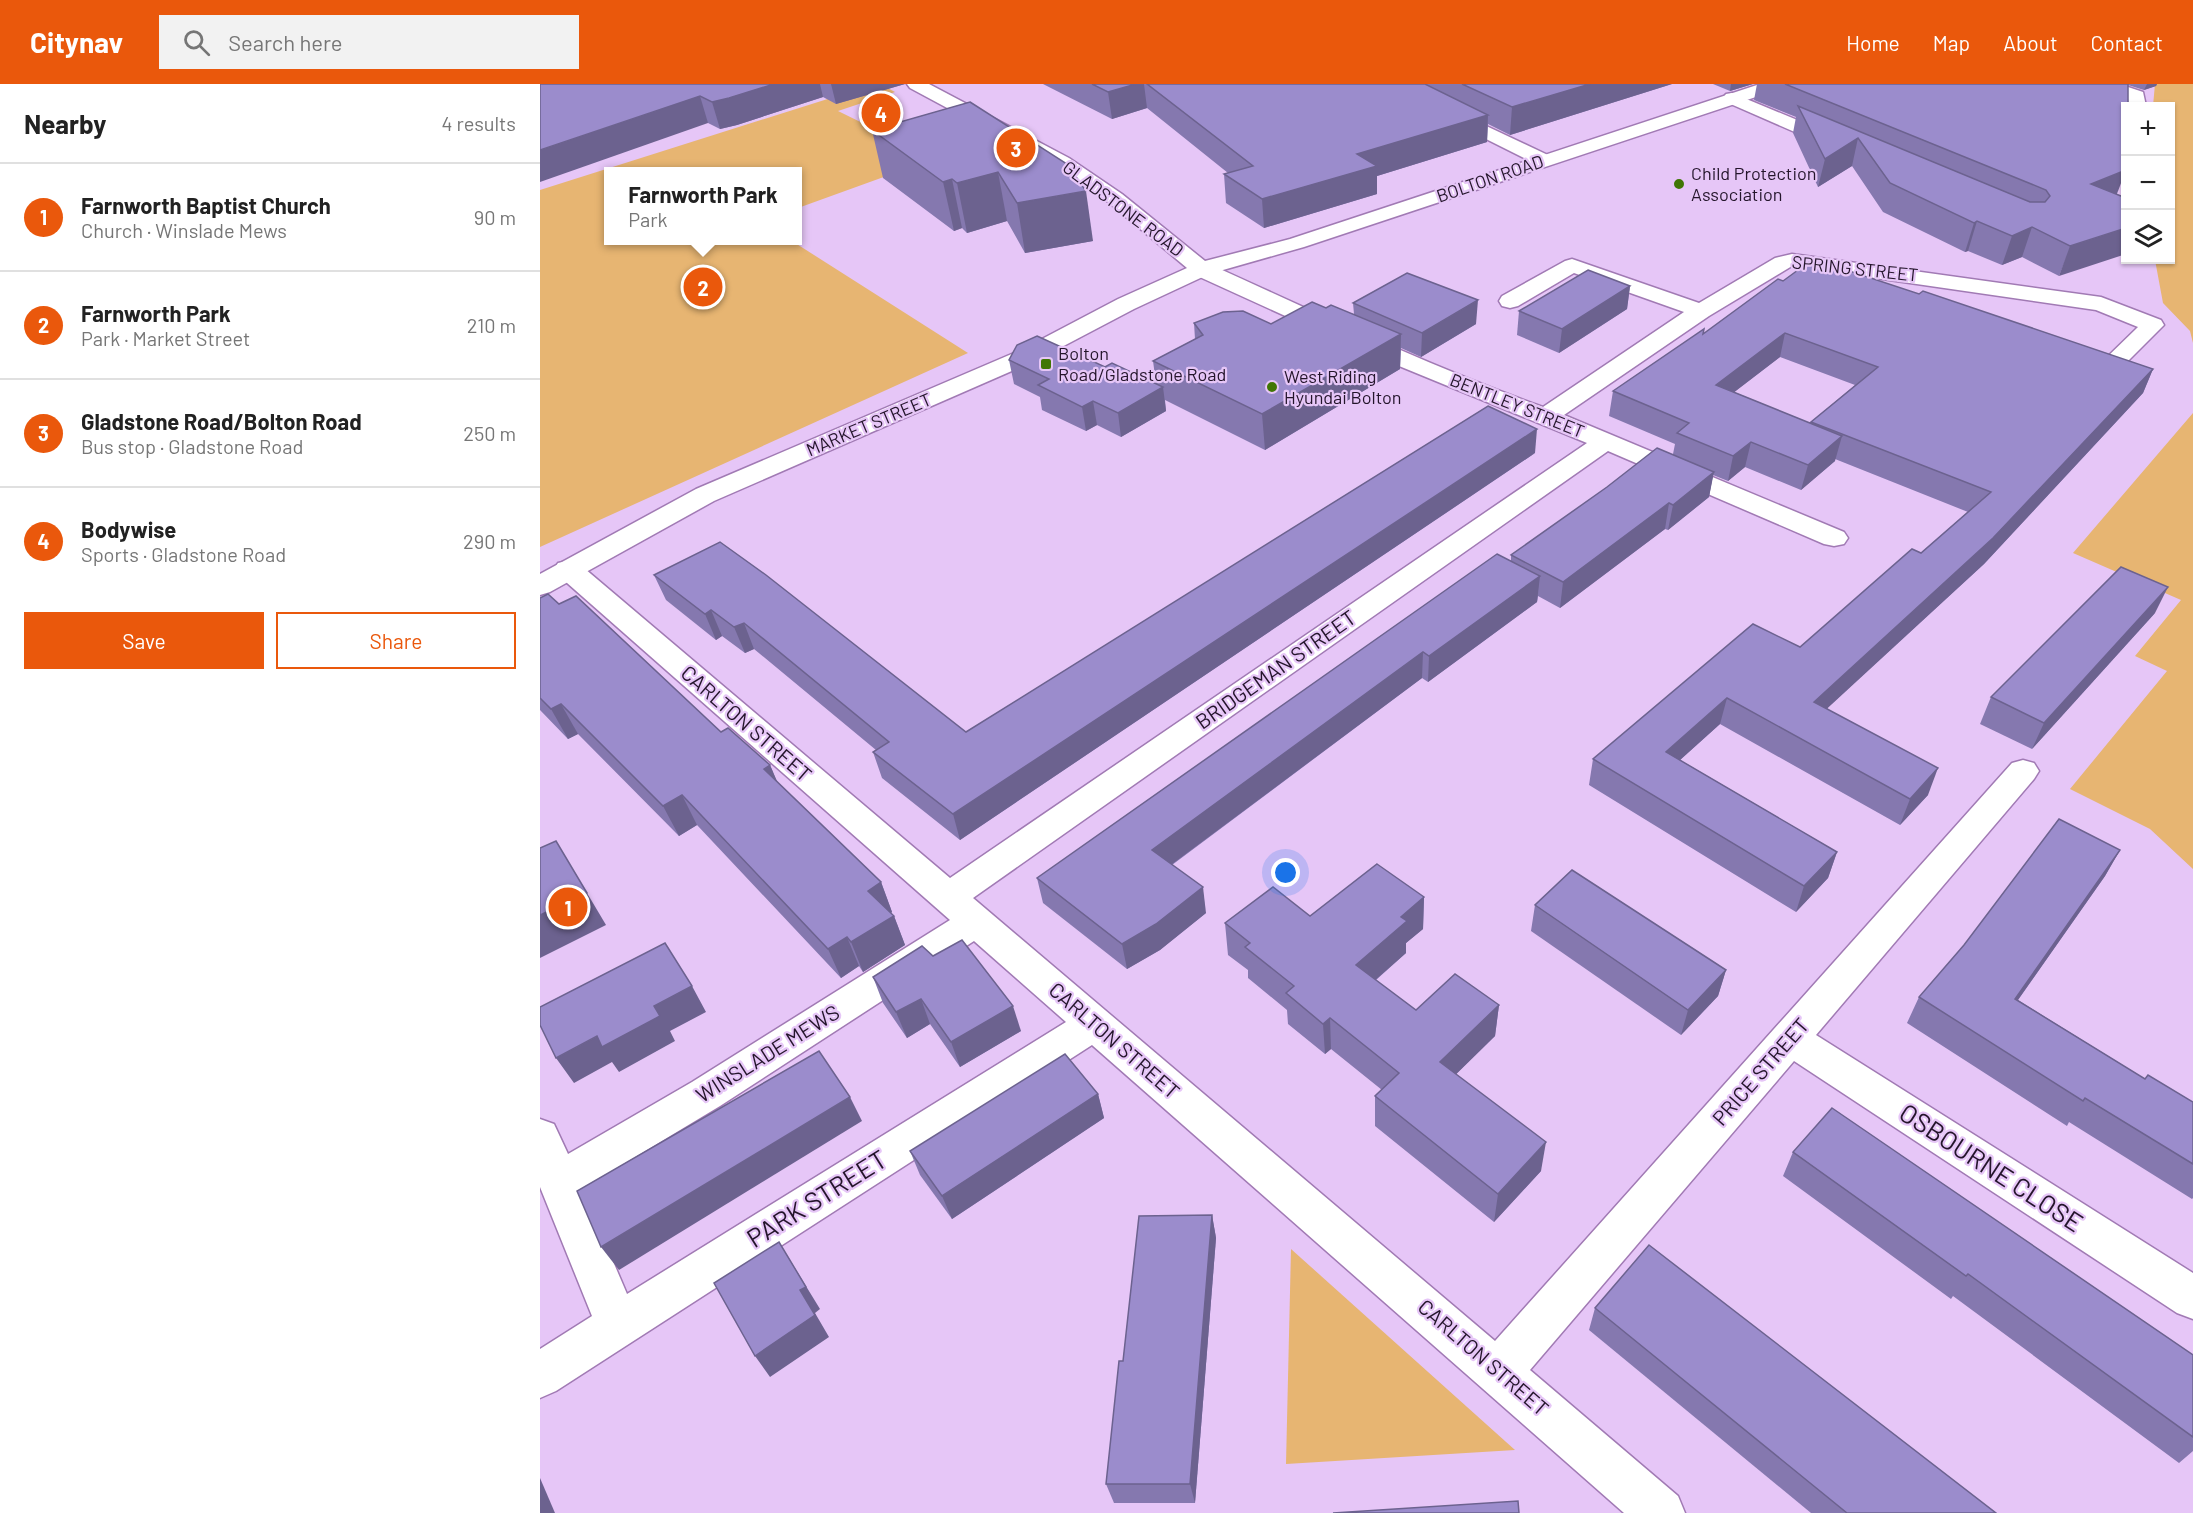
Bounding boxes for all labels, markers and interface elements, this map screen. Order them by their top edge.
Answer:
search box [159,15,579,69]
text: Citynav [30,25,123,59]
icon: search [180,26,213,59]
text: Search here [228,29,343,55]
text: Home [1846,30,1900,55]
text: Map [1933,30,1970,55]
text: About [2003,30,2058,55]
text: Contact [2091,30,2163,55]
pin: 4 [862,90,900,135]
map controls [2121,102,2175,264]
button: + [2121,102,2175,156]
text: Nearby [24,108,106,139]
text: 4 results [441,111,516,135]
pin: 3 [996,126,1036,170]
street label: BOLTON ROAD [1433,149,1546,207]
street label: GLADSTONE ROAD [1059,156,1188,261]
button: − [2121,156,2175,210]
place label: Child Protection Association [1691,162,1817,205]
popup [604,167,802,245]
marker: Child Protection Association [1672,177,1686,191]
text: Farnworth Park [628,181,778,207]
text: Farnworth Baptist Church [81,192,331,218]
text: 1 [40,205,47,229]
text: 90 m [474,205,516,229]
text: Park [628,207,667,231]
button: layers [2121,210,2175,264]
text: Church · Winslade Mews [81,218,287,242]
street label: SPRING STREET [1791,250,1919,286]
pin: 2 [684,264,722,310]
text: Farnworth Park [81,300,231,326]
text: 2 [38,313,49,337]
text: 210 m [467,313,516,337]
text: Park · Market Street [81,326,250,350]
place label: Bolton Road/Gladstone Road [1058,342,1226,385]
marker: Bolton Road/Gladstone Road [1039,357,1053,371]
place label: West Riding Hyundai Bolton [1284,365,1402,408]
street label: BENTLEY STREET [1447,368,1588,442]
marker: West Riding Hyundai Bolton [1265,380,1279,394]
street label: MARKET STREET [803,388,935,460]
text: Gladstone Road/Bolton Road [81,408,362,434]
text: 3 [38,421,49,445]
text: 250 m [463,421,516,445]
text: Bus stop · Gladstone Road [81,434,303,458]
text: Bodywise [81,516,176,542]
text: 4 [37,529,50,553]
text: 290 m [463,529,516,553]
text: Sports · Gladstone Road [81,542,286,566]
street label: BRIDGEMAN STREET [1190,604,1360,734]
button: Save [24,612,264,669]
button: Share [276,612,516,669]
street label: CARLTON STREET [677,659,817,786]
your location [1271,858,1300,887]
pin: 1 [549,884,588,930]
street label: CARLTON STREET [1045,976,1185,1103]
street label: WINSLADE MEWS [691,999,844,1107]
street label: PRICE STREET [1706,1012,1813,1130]
street label: OSBOURNE CLOSE [1894,1096,2089,1238]
street label: PARK STREET [740,1142,892,1253]
street label: CARLTON STREET [1414,1293,1554,1420]

